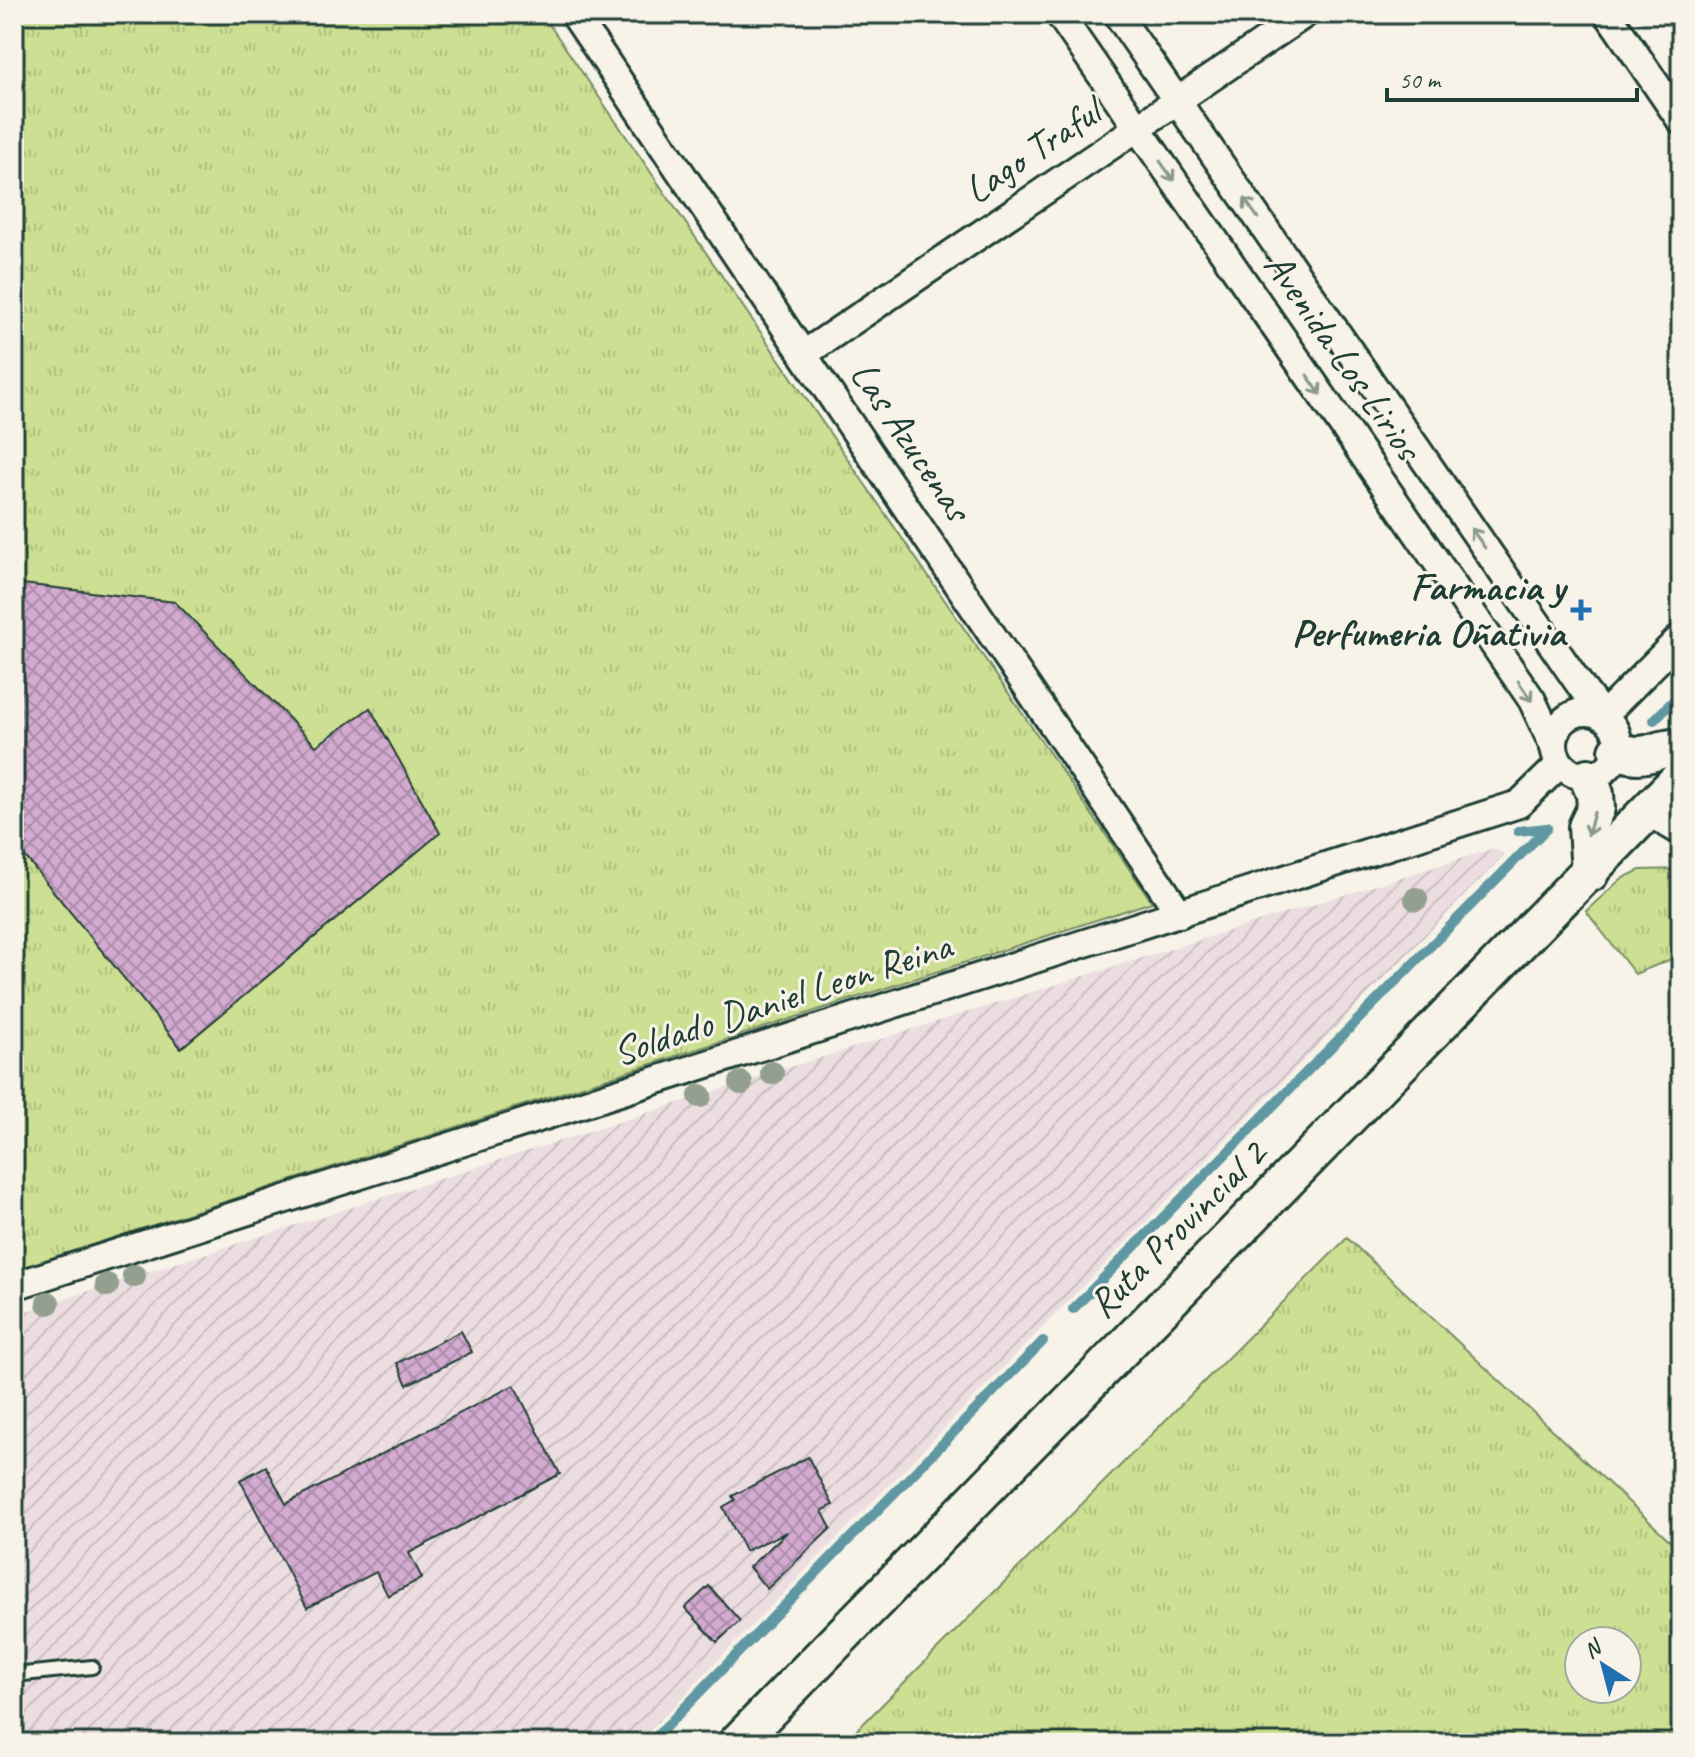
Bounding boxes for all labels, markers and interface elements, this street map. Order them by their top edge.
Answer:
scale bar [1387,52,1637,102]
text: 50 m [1399,65,1442,95]
street label: Lago Traful [954,83,1115,215]
one-way arrow [1158,159,1175,181]
one-way arrow [1243,198,1259,220]
street label: Avenida Los Lirios [1253,243,1435,472]
street label: Las Azucenas [839,351,985,533]
one-way arrow [1306,373,1322,395]
one-way arrow [1470,527,1486,549]
place label: Farmacia y Perfumeria Oñativia [1292,562,1568,658]
marker: Farmacia y Perfumeria Oñativia [1572,601,1590,619]
one-way arrow [1517,679,1533,702]
one-way arrow [1583,811,1598,836]
street label: Soldado Daniel Leon Reina [606,920,960,1077]
street label: Ruta Provincial 2 [1077,1127,1279,1329]
north arrow [1563,1625,1643,1705]
text: N [1578,1632,1608,1665]

